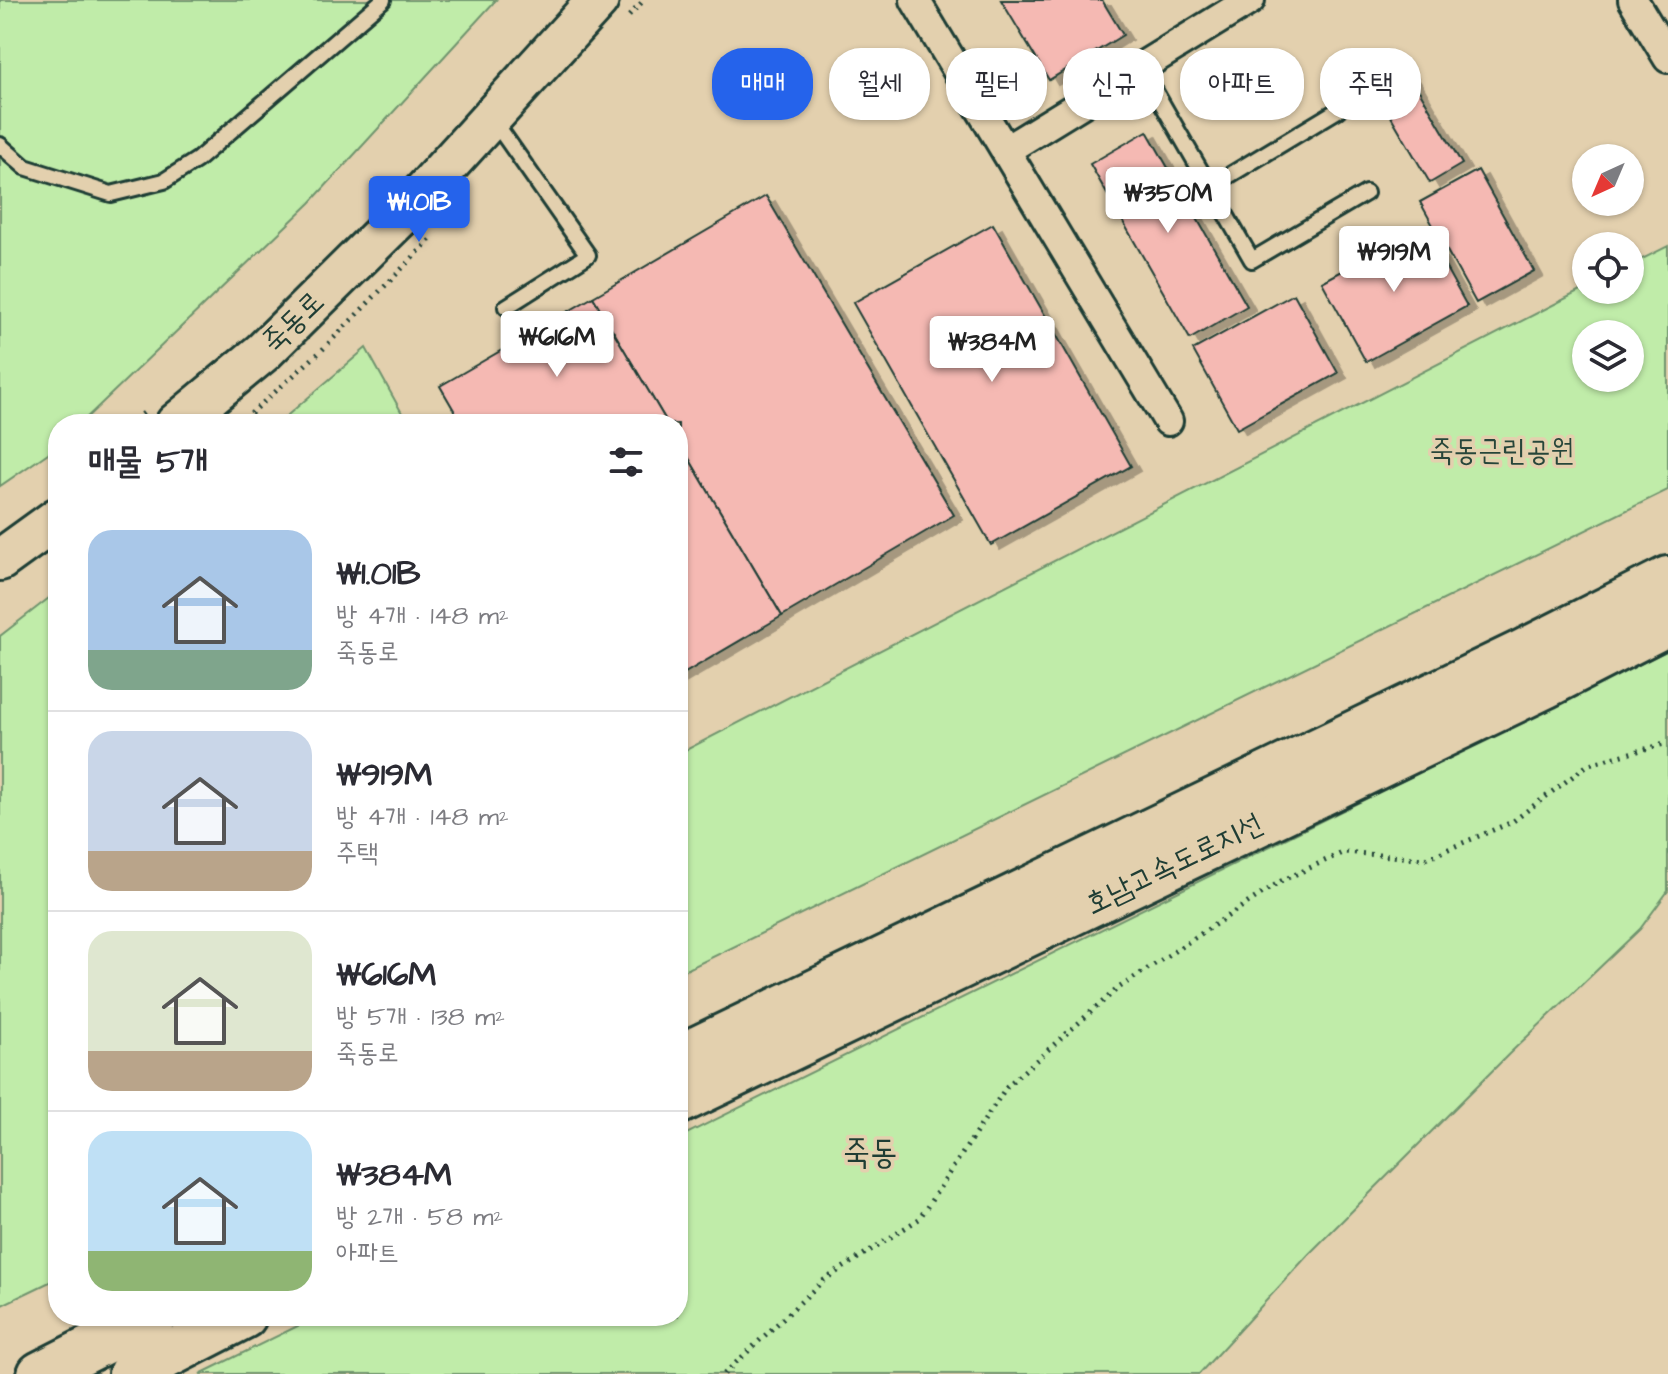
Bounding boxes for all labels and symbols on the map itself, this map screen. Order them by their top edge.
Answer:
north arrow [1572,144,1644,216]
pin: ₩350M [1112,167,1224,235]
pin: ₩1.01B [354,176,484,244]
pin: ₩919M [1338,226,1450,294]
street label: 죽동로 [252,282,334,362]
pin: ₩616M [501,311,613,379]
pin: ₩384M [936,316,1048,384]
park label: 죽동근린공원 [1430,430,1574,472]
street label: 호남고속도로지선 [1078,803,1270,925]
district label: 죽동 [843,1129,897,1177]

